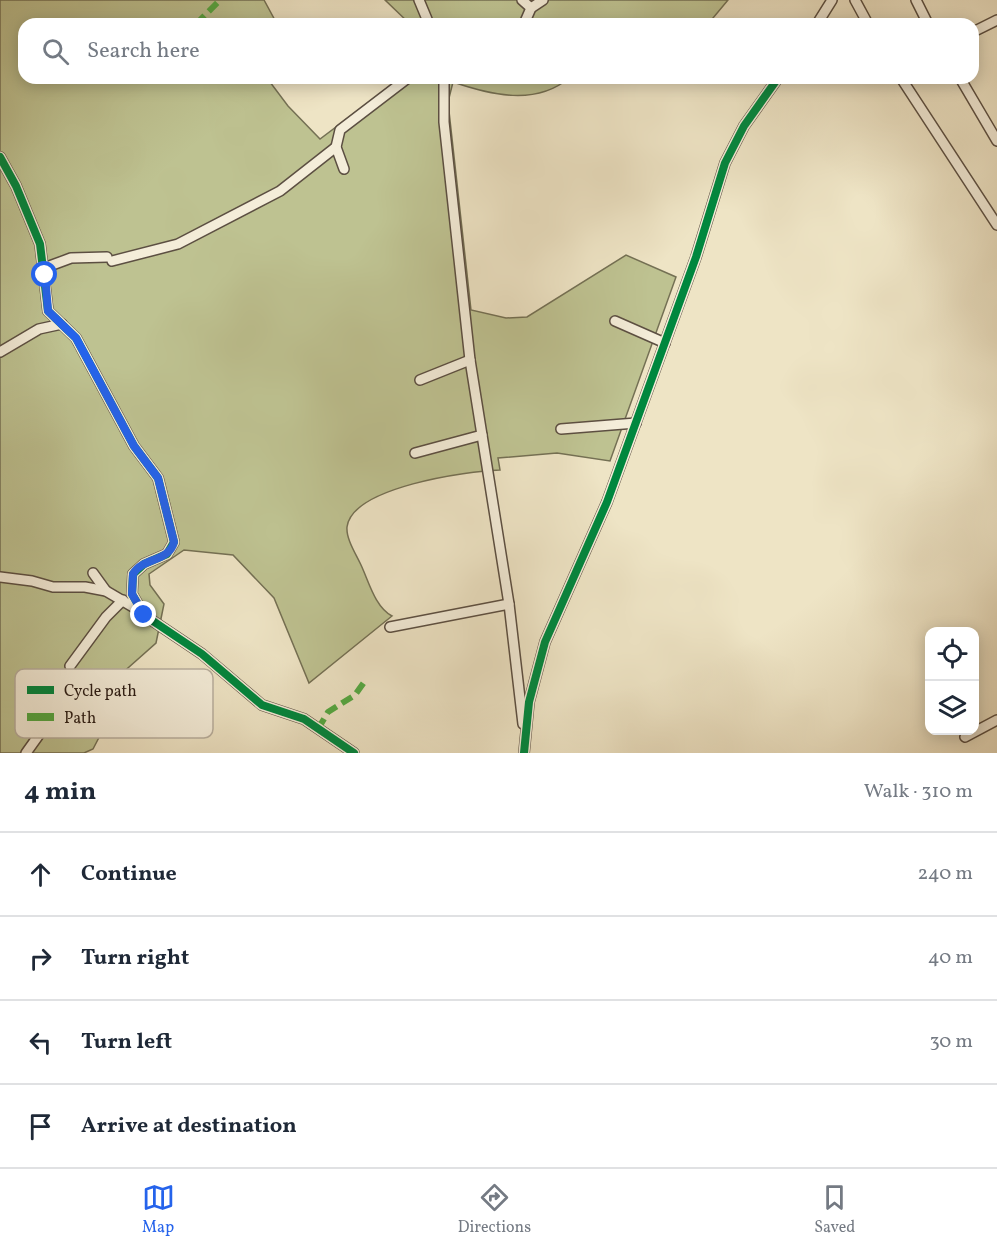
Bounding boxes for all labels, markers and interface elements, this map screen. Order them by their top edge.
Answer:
search box [18,18,979,84]
icon: search [39,35,72,68]
text: Search here [87,36,200,67]
route start [31,261,57,287]
route end [130,601,156,627]
map controls [925,627,979,735]
button: locate [925,627,979,681]
legend [15,669,213,738]
text: Cycle path [64,681,137,703]
button: layers [925,681,979,735]
text: Path [64,708,96,730]
text: 4 min [24,774,96,810]
text: Walk · 310 m [864,778,973,806]
icon: ahead [24,858,57,891]
text: Continue [81,859,177,890]
text: 240 m [918,860,973,888]
icon: right [24,942,57,975]
text: Turn right [81,943,189,974]
text: 40 m [928,944,973,972]
icon: left [24,1026,57,1059]
text: Turn left [81,1027,172,1058]
text: 30 m [929,1028,973,1056]
icon: arrive [24,1110,57,1143]
text: Arrive at destination [81,1111,297,1142]
tab: Map [142,1181,175,1239]
tab: Directions [458,1181,531,1239]
tab: Saved [814,1181,855,1239]

